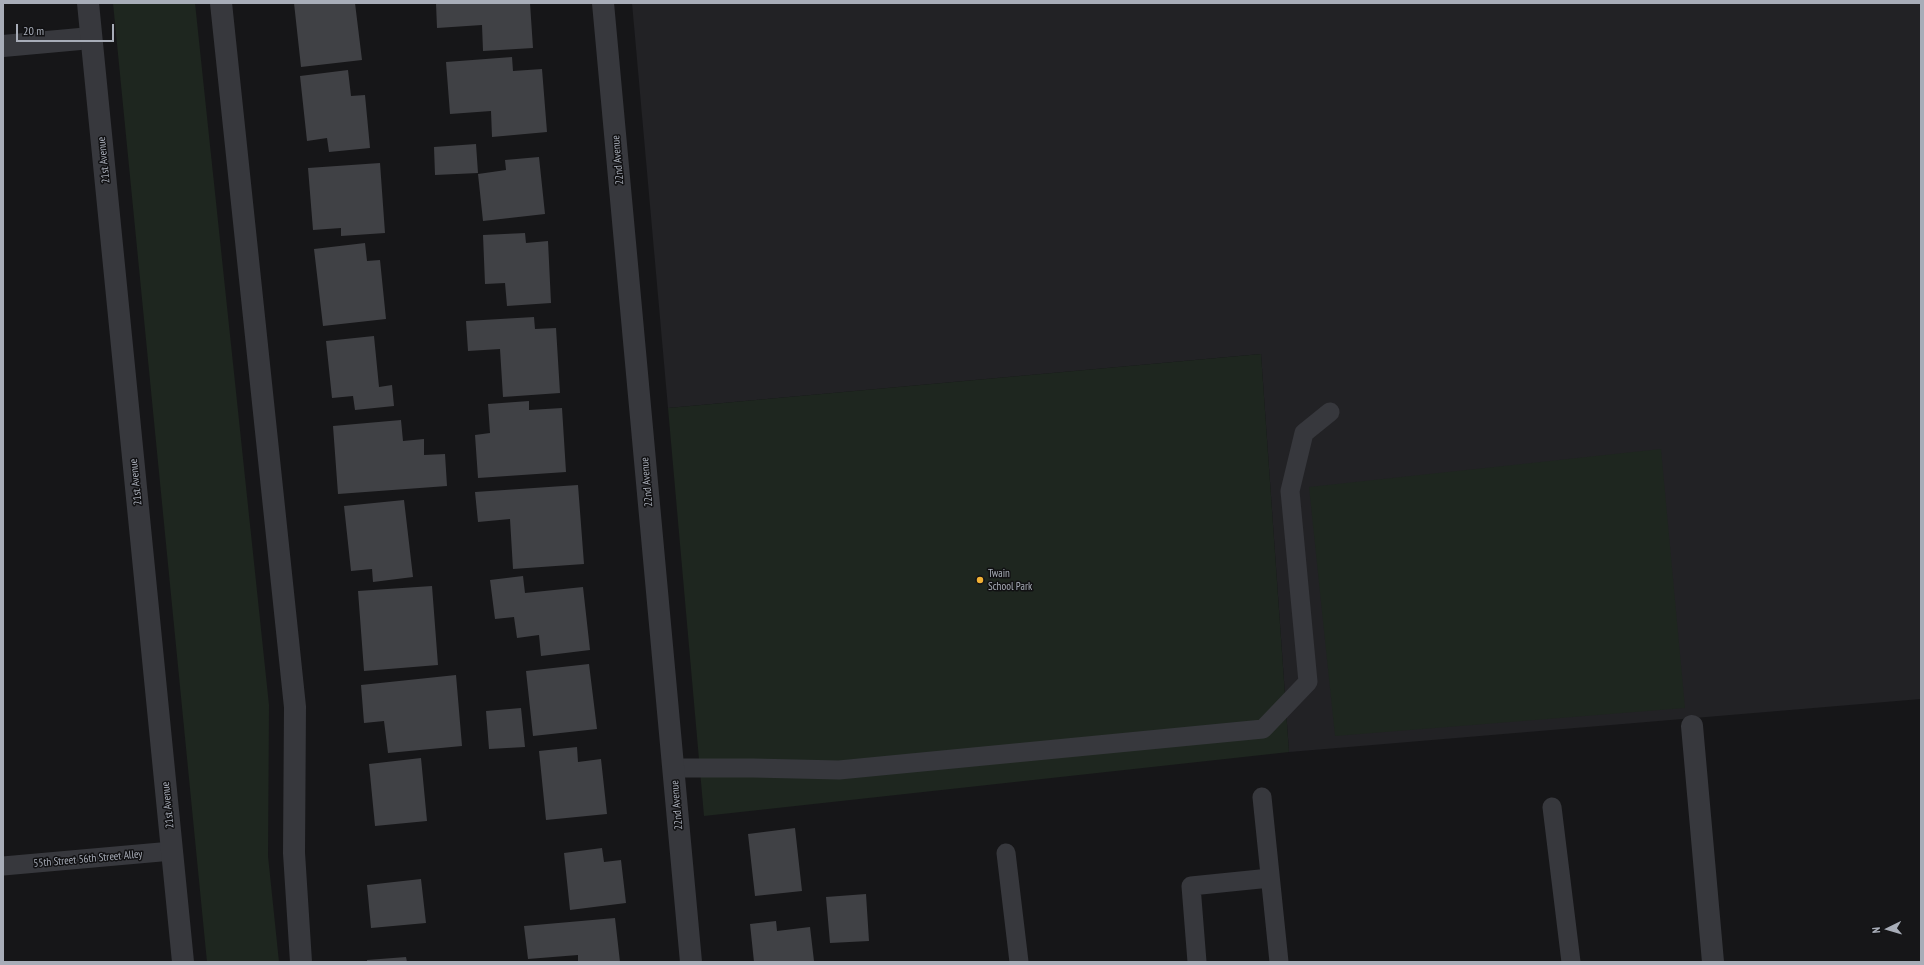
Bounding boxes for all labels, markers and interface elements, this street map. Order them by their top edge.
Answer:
scale bar [18,16,116,42]
text: 20 m [23,23,44,38]
street label: 22nd Avenue [609,135,627,185]
street label: 21st Avenue [95,136,113,184]
street label: 22nd Avenue [638,457,656,507]
street label: 21st Avenue [127,458,145,506]
place label: Twain School Park [988,567,1032,593]
marker: Twain School Park [975,575,985,585]
street label: 22nd Avenue [668,780,686,830]
street label: 21st Avenue [159,781,177,829]
street label: 55th Street 56th Street Alley [33,848,143,870]
north arrow [1868,909,1908,949]
text: N [1869,926,1883,934]

